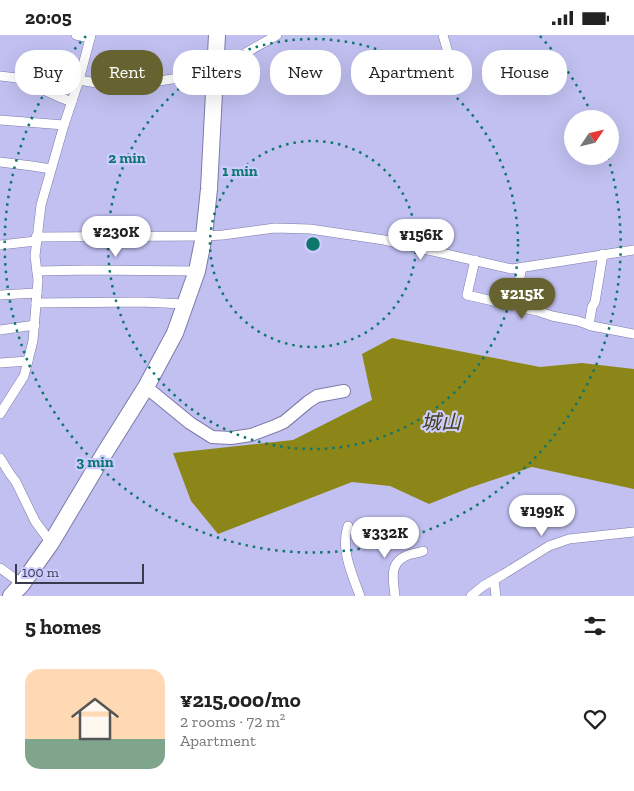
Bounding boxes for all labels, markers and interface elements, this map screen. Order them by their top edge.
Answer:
text: 20:05 [25,6,72,29]
chip: Buy [15,50,81,95]
chip: Rent [91,50,163,95]
chip: Filters [173,50,260,95]
chip: New [270,50,341,95]
chip: Apartment [351,50,472,95]
chip: House [482,50,567,95]
north arrow [564,110,619,165]
map controls [564,110,619,165]
text: 2 min [108,149,146,167]
text: 1 min [222,162,258,180]
pin: ¥230K [81,215,151,258]
pin: ¥156K [386,219,456,261]
text: ¥230K [93,222,139,241]
text: ¥156K [399,225,443,244]
centre of rings [304,235,322,253]
pin: ¥215K [487,277,557,320]
text: ¥215K [500,284,544,303]
park label: 城山 [421,410,462,434]
text: 3 min [76,453,114,471]
pin: ¥199K [507,495,577,537]
text: ¥199K [520,501,564,520]
pin: ¥332K [350,517,420,559]
text: ¥332K [362,523,408,542]
scale bar [15,561,144,584]
text: 100 m [22,564,59,581]
icon: filters [581,612,609,640]
text: 5 homes [25,614,101,639]
text: ¥215,000/mo [180,687,301,712]
icon: home [65,689,125,749]
icon: heart [581,705,609,733]
text: 2 rooms · 72 m² [180,712,285,731]
text: Apartment [180,731,256,750]

